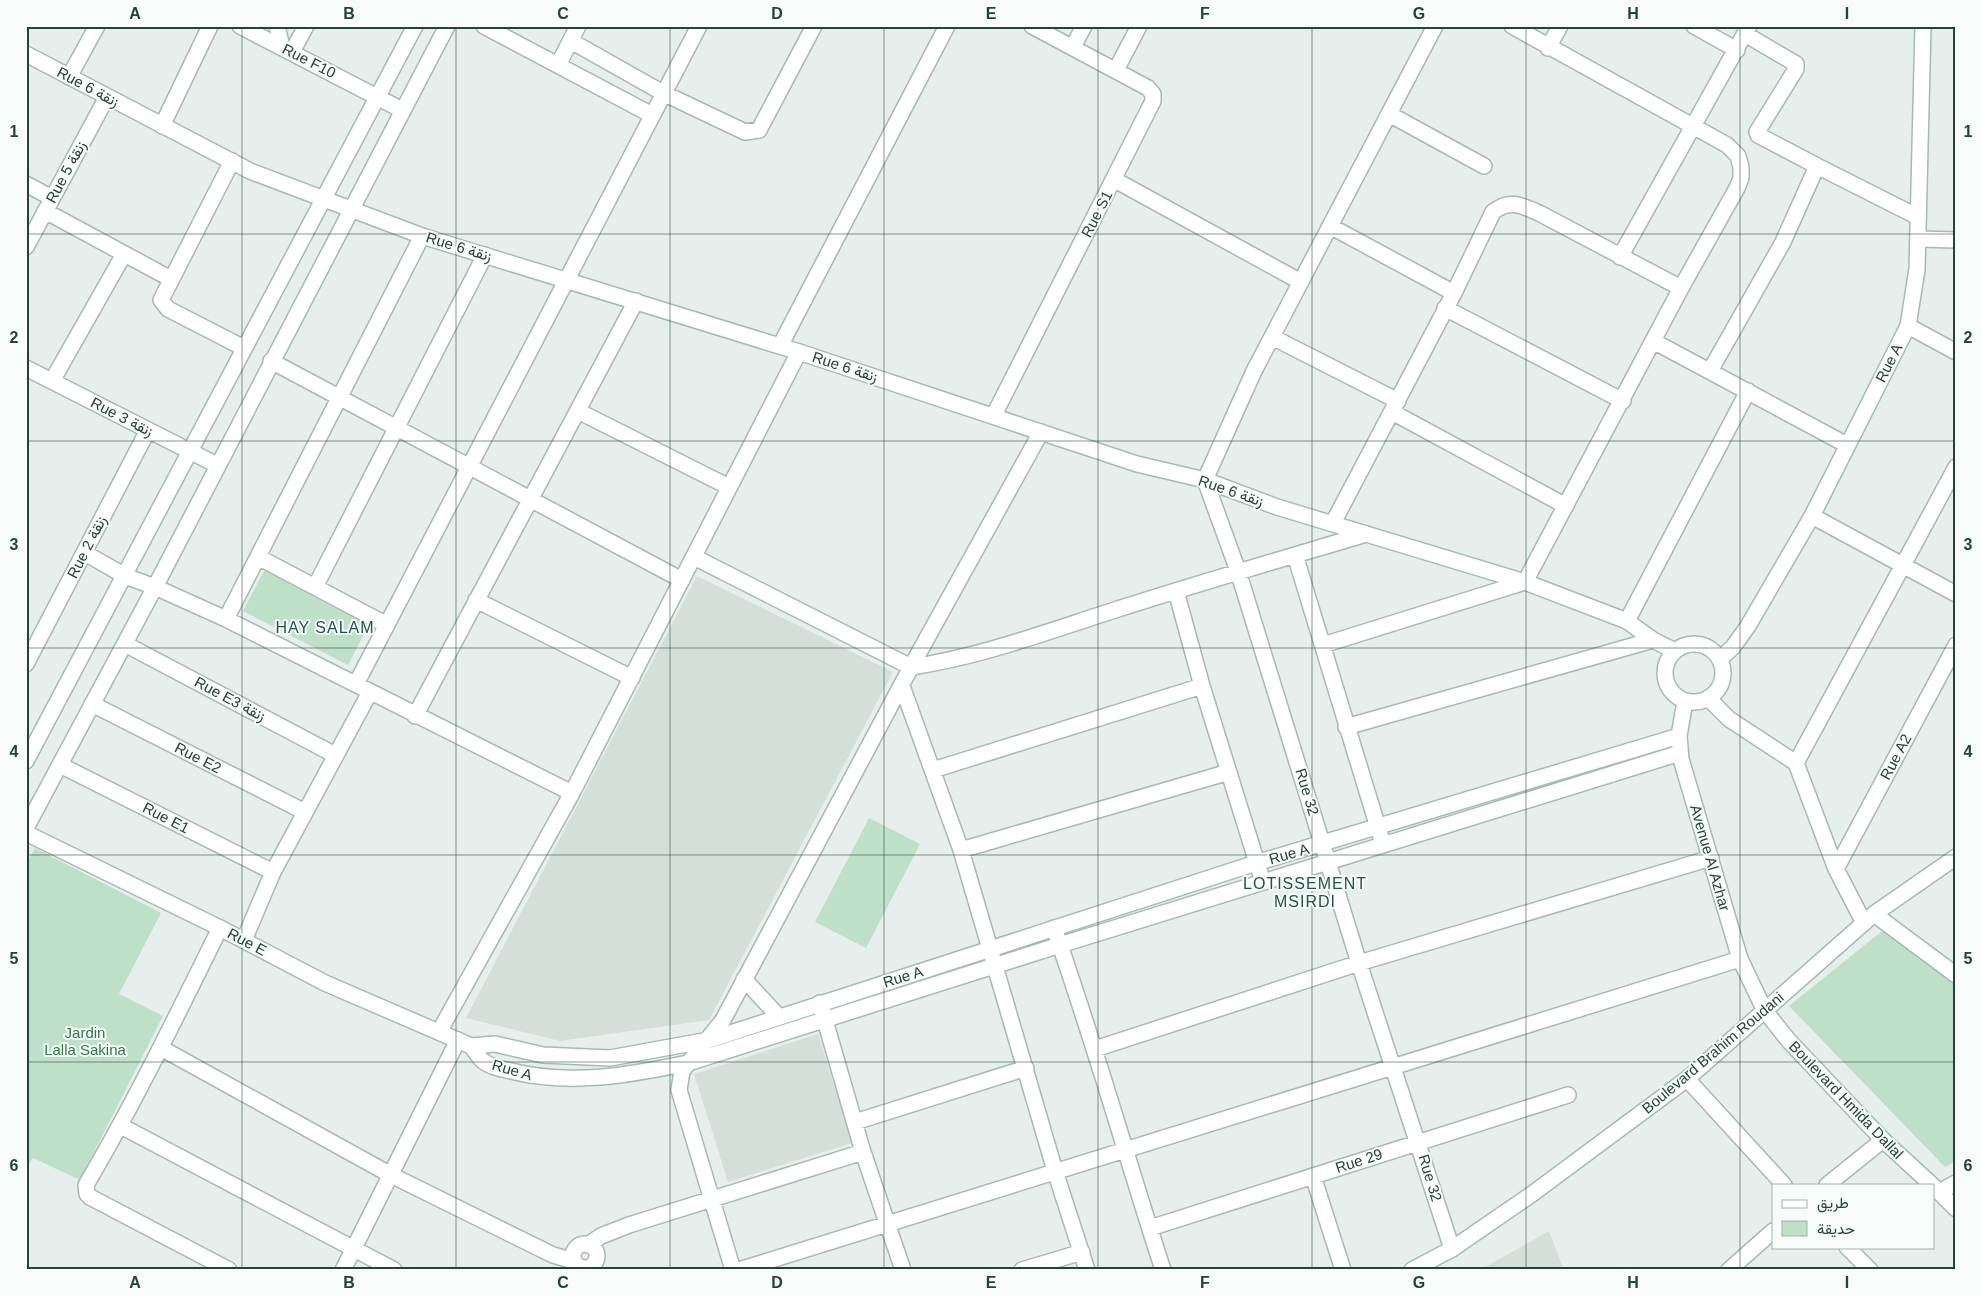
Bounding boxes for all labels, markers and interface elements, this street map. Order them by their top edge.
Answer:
text: A [129,5,141,22]
text: B [343,5,355,22]
text: C [557,5,569,22]
text: D [771,5,783,22]
text: E [986,5,997,22]
text: F [1200,5,1210,22]
text: G [1413,5,1425,22]
text: H [1627,5,1639,22]
text: I [1845,5,1849,22]
street label: Rue F10 [280,40,339,81]
street label: Rue 6 زنقة [54,63,122,111]
text: 1 [10,123,19,140]
text: 1 [1964,123,1973,140]
street label: Rue 5 زنقة [42,138,90,206]
street label: Rue S1 [1078,188,1115,240]
street label: Rue 6 زنقة [424,228,494,266]
text: 2 [10,329,19,346]
text: 2 [1964,329,1973,346]
street label: Rue A [1872,341,1905,385]
street label: Rue 6 زنقة [810,348,880,386]
street label: Rue 3 زنقة [88,394,156,440]
street label: Rue 6 زنقة [1196,471,1266,511]
street label: Rue 2 زنقة [64,513,110,581]
text: 3 [10,536,19,553]
text: 3 [1964,536,1973,553]
district label: HAY SALAM [275,619,375,636]
street label: Rue E3 زنقة [191,673,269,725]
street label: Rue A2 [1877,731,1915,782]
street label: Rue E2 [172,739,224,776]
text: 4 [10,743,19,760]
text: 4 [1964,743,1973,760]
street label: Rue 32 [1292,766,1323,817]
street label: Rue E1 [140,799,192,836]
street label: Avenue Al Azhar [1687,803,1734,913]
street label: Rue A [1267,840,1311,867]
district label: LOTISSEMENT MSIRDI [1243,875,1367,910]
street label: Rue E [225,924,270,959]
text: 5 [10,950,19,967]
text: 5 [1964,950,1973,967]
street label: Rue A [881,962,925,991]
street label: Boulevard Brahim Roudani [1639,988,1787,1117]
park label: Jardin Lalla Sakina [44,1024,127,1058]
street label: Boulevard Hmida Dallal [1786,1037,1907,1162]
street label: Rue A [490,1056,534,1083]
street label: Rue 29 [1333,1145,1384,1176]
street label: Rue 32 [1415,1152,1446,1203]
text: 6 [10,1157,19,1174]
text: 6 [1964,1157,1973,1174]
legend [1772,1184,1934,1248]
text: طريق [1817,1194,1849,1213]
text: حديقة [1817,1220,1855,1238]
text: A [129,1274,141,1291]
text: B [343,1274,355,1291]
text: C [557,1274,569,1291]
text: D [771,1274,783,1291]
text: E [986,1274,997,1291]
text: F [1200,1274,1210,1291]
text: G [1413,1274,1425,1291]
text: H [1627,1274,1639,1291]
text: I [1845,1274,1849,1291]

